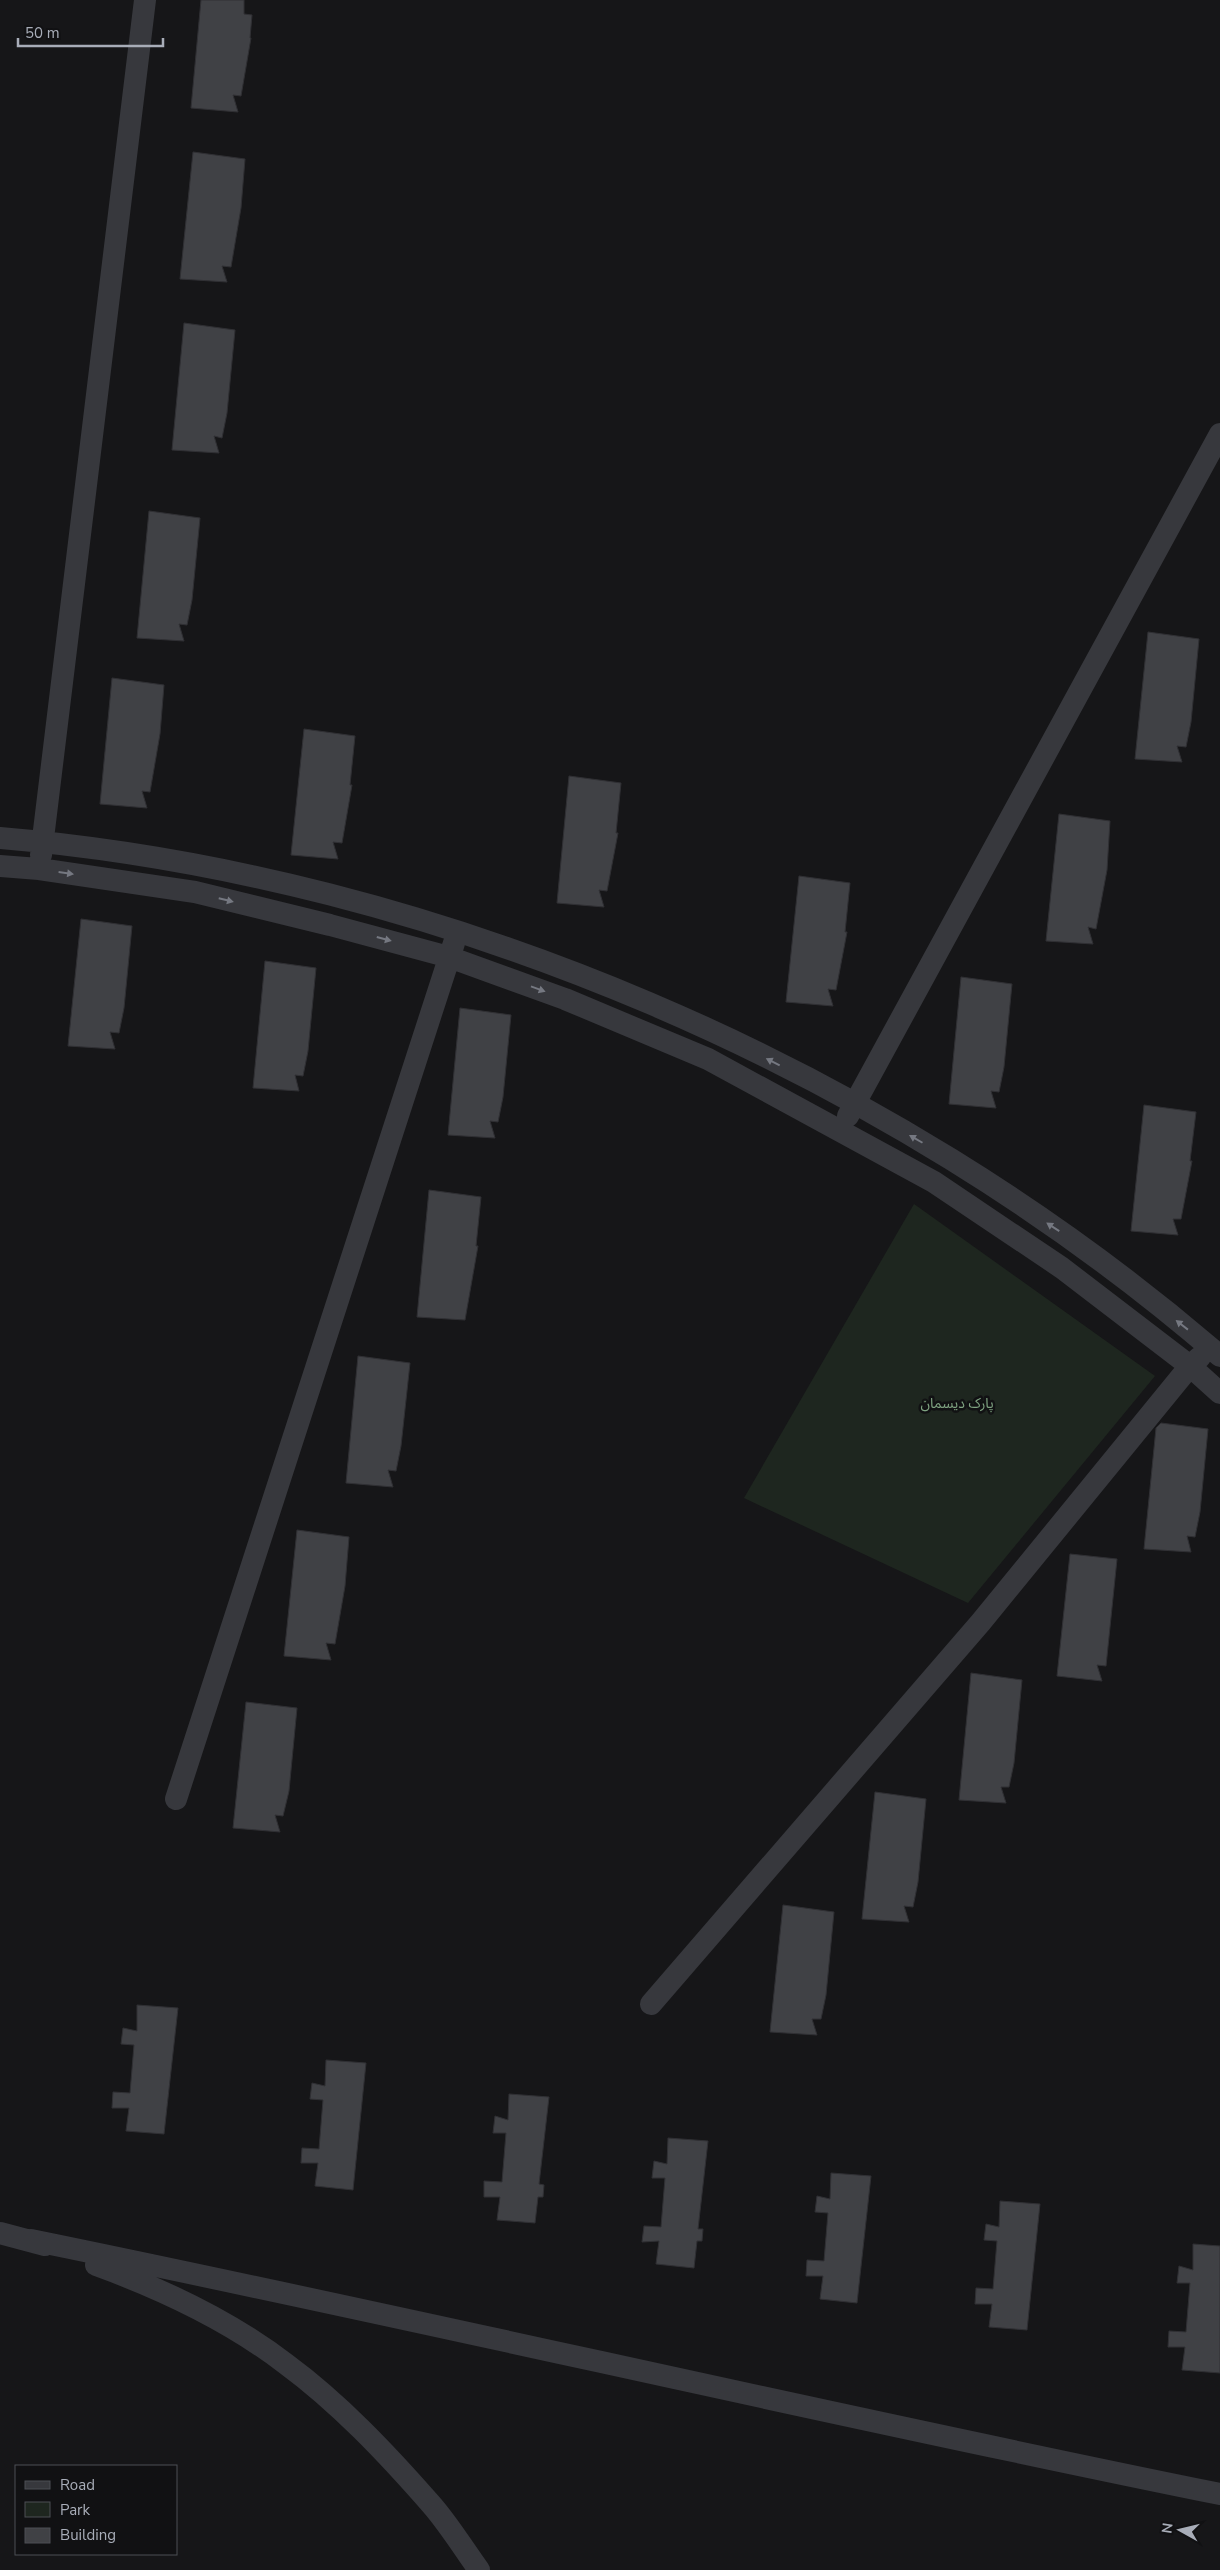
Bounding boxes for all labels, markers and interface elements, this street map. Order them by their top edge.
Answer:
scale bar [18,15,162,47]
text: 50 m [25,23,60,43]
one-way arrow [58,869,74,877]
one-way arrow [219,896,234,904]
one-way arrow [376,936,391,944]
one-way arrow [531,985,546,993]
one-way arrow [766,1058,780,1066]
one-way arrow [909,1135,923,1144]
one-way arrow [1046,1222,1059,1232]
one-way arrow [1176,1320,1189,1331]
park label: پارک دیسمان [920,1394,994,1413]
legend [15,2465,178,2555]
text: Road [60,2475,95,2495]
text: Park [60,2500,90,2520]
north arrow [1155,2505,1205,2555]
text: N [1157,2522,1178,2535]
text: Building [60,2525,116,2545]

